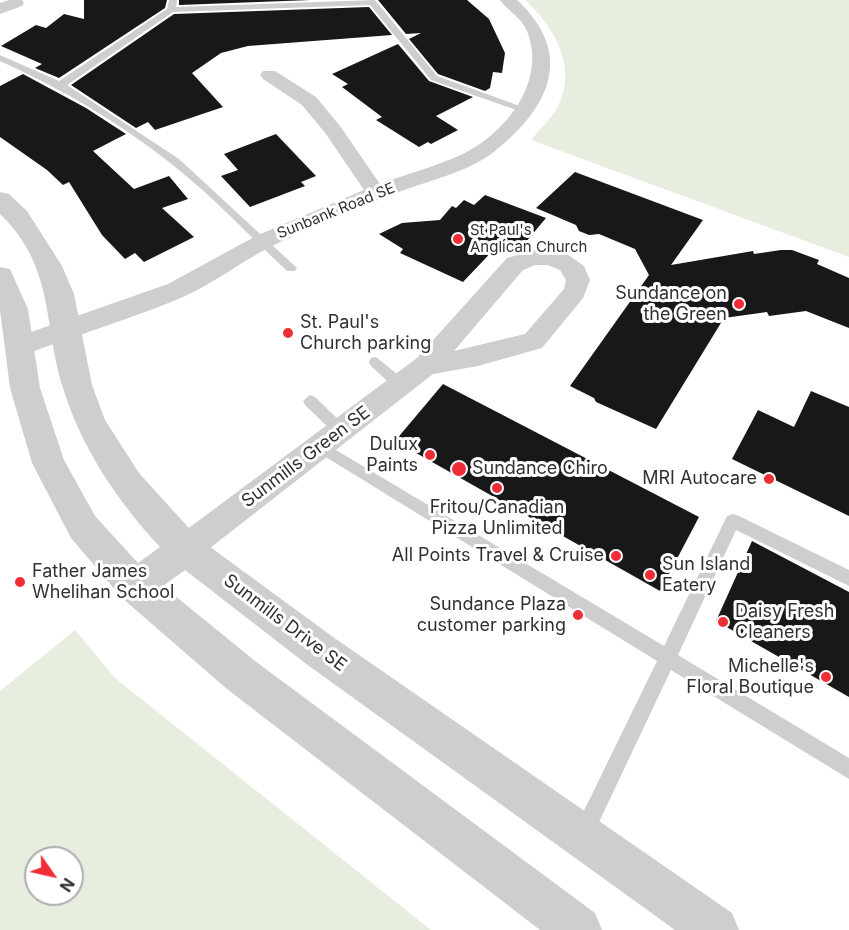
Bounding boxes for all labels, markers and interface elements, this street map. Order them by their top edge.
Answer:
street label: Sunbank Road SE [274,179,398,243]
place label: St Paul's Anglican Church [470,221,587,256]
marker: St Paul's Anglican Church [451,232,465,246]
place label: Sundance on the Green [615,283,727,326]
marker: Sundance on the Green [732,297,746,311]
place label: St. Paul's Church parking [300,312,431,354]
marker: St. Paul's Church parking [281,326,295,340]
street label: Sunmills Green SE [238,402,374,512]
place label: Dulux Paints [366,434,418,476]
marker: Dulux Paints [423,448,437,462]
place label: Sundance Chiro [472,458,608,480]
marker: Sundance Chiro [450,460,468,478]
place label: MRI Autocare [642,468,757,490]
marker: MRI Autocare [762,472,776,486]
marker: Fritou/Canadian Pizza Unlimited [490,481,504,495]
place label: Fritou/Canadian Pizza Unlimited [430,497,564,540]
place label: All Points Travel & Cruise [392,545,604,567]
marker: All Points Travel & Cruise [609,549,623,563]
place label: Sun Island Eatery [662,554,750,596]
place label: Father James Whelihan School [32,561,174,604]
marker: Sun Island Eatery [643,568,657,582]
street label: Sunmills Drive SE [219,570,351,676]
marker: Father James Whelihan School [13,575,27,589]
place label: Sundance Plaza customer parking [417,594,566,636]
place label: Daisy Fresh Cleaners [735,601,834,644]
marker: Sundance Plaza customer parking [571,608,585,622]
marker: Daisy Fresh Cleaners [716,615,730,629]
place label: Michelle's Floral Boutique [686,656,814,698]
marker: Michelle's Floral Boutique [819,670,833,684]
north arrow [24,846,84,906]
text: N [56,874,79,896]

